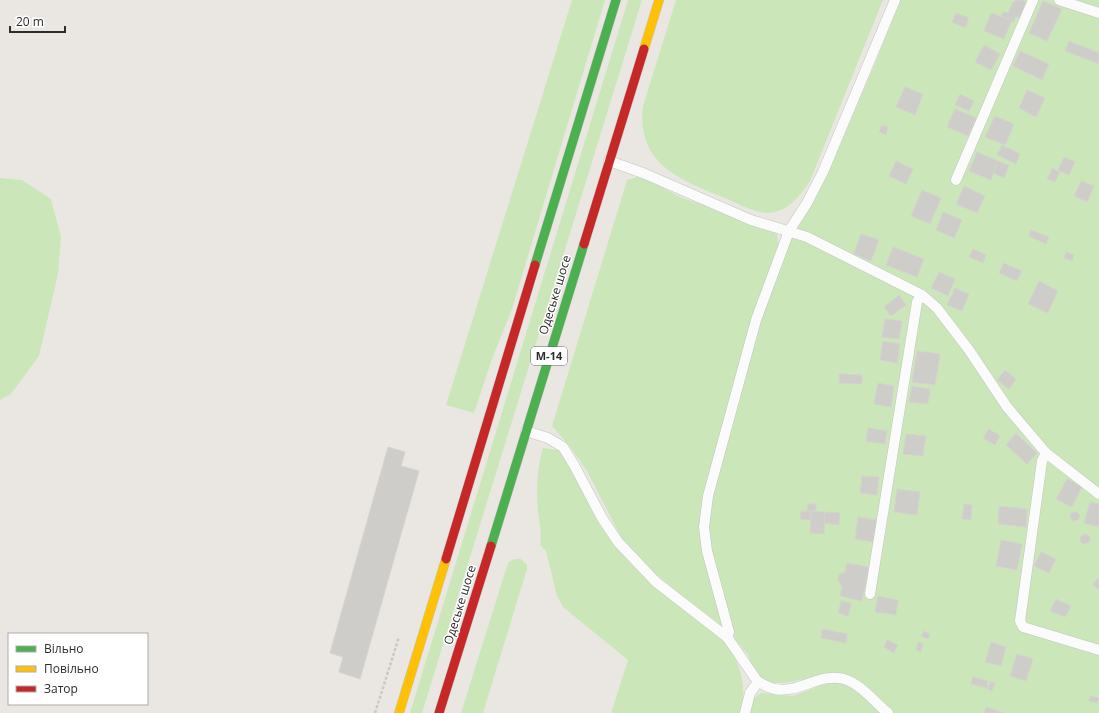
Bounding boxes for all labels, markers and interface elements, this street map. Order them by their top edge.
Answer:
scale bar [10,8,65,34]
text: 20 m [16,13,44,30]
street label: Одеське шосе [534,253,575,337]
road number: М-14 [531,347,567,365]
street label: Одеське шосе [439,563,480,647]
legend [8,633,148,705]
text: Вільно [44,640,84,657]
text: Повільно [44,660,99,677]
text: Затор [44,680,78,697]

